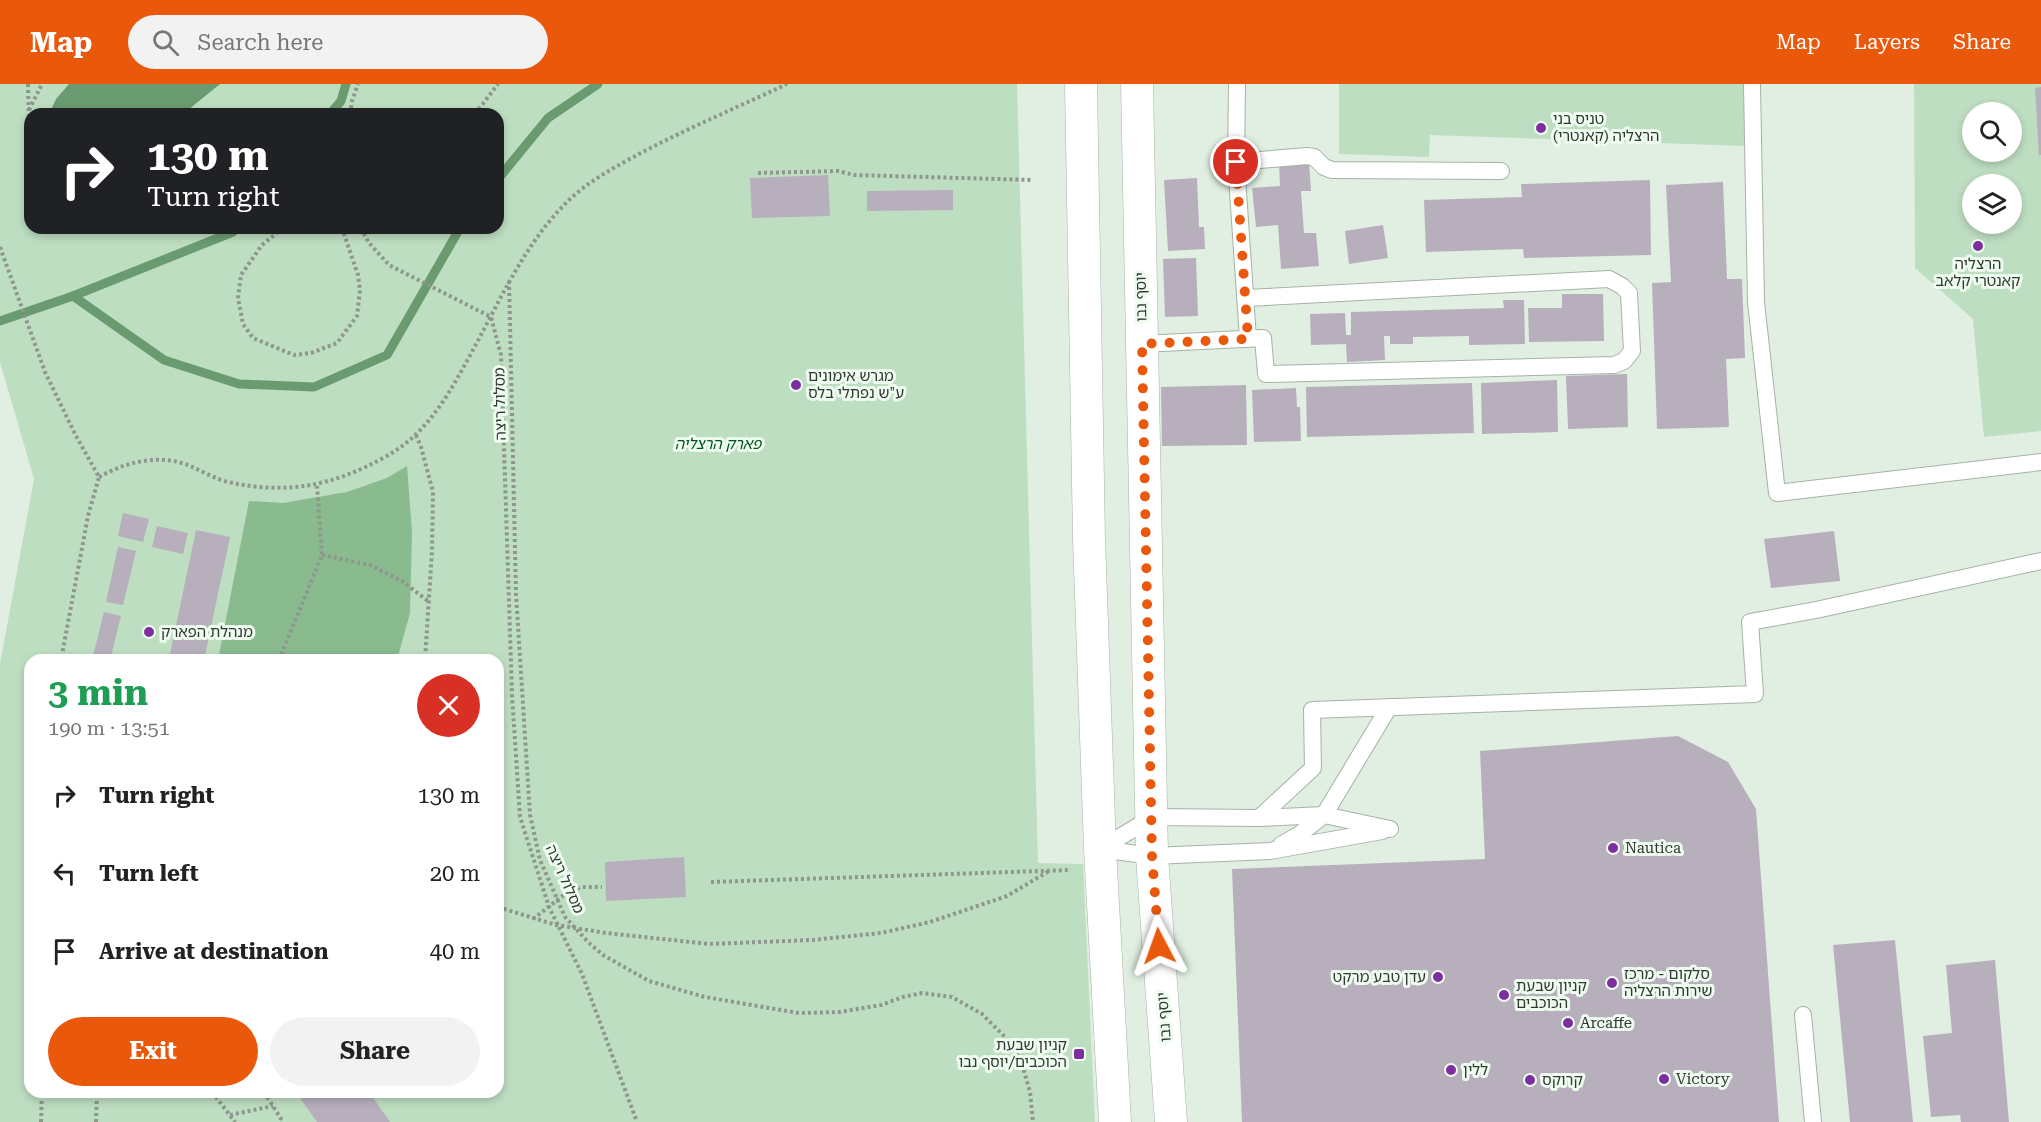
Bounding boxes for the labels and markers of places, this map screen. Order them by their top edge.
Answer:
place label: טניס בני הרצליה (קאנטרי) [1553,110,1659,145]
marker: טניס בני הרצליה (קאנטרי) [1534,121,1548,135]
pin [1210,136,1261,187]
marker: הרצליה קאנטרי קלאב [1971,239,1985,253]
place label: הרצליה קאנטרי קלאב [1935,255,2021,290]
place label: מגרש אימונים ע"ש נפתלי בלס [808,367,904,402]
marker: מגרש אימונים ע"ש נפתלי בלס [789,378,803,392]
place label: מנהלת הפארק [161,623,253,641]
marker: מנהלת הפארק [142,625,156,639]
place label: Nautica [1625,839,1681,857]
marker: Nautica [1606,841,1620,855]
place label: סלקום - מרכז שירות הרצליה [1624,965,1712,1000]
place label: עדן טבע מרקט [1333,968,1426,986]
marker: עדן טבע מרקט [1431,970,1445,984]
marker: סלקום - מרכז שירות הרצליה [1605,976,1619,990]
place label: קניון שבעת הכוכבים [1516,977,1587,1012]
marker: קניון שבעת הכוכבים [1497,988,1511,1002]
place label: Arcaffe [1580,1014,1632,1032]
marker: Arcaffe [1561,1016,1575,1030]
place label: קניון שבעת הכוכבים/יוסף נבו [959,1036,1067,1071]
marker: קניון שבעת הכוכבים/יוסף נבו [1072,1047,1086,1061]
place label: ללין [1463,1061,1488,1079]
marker: ללין [1444,1063,1458,1077]
place label: Victory [1676,1070,1730,1088]
place label: קרוקס [1542,1071,1583,1089]
marker: Victory [1657,1072,1671,1086]
marker: קרוקס [1523,1073,1537,1087]

